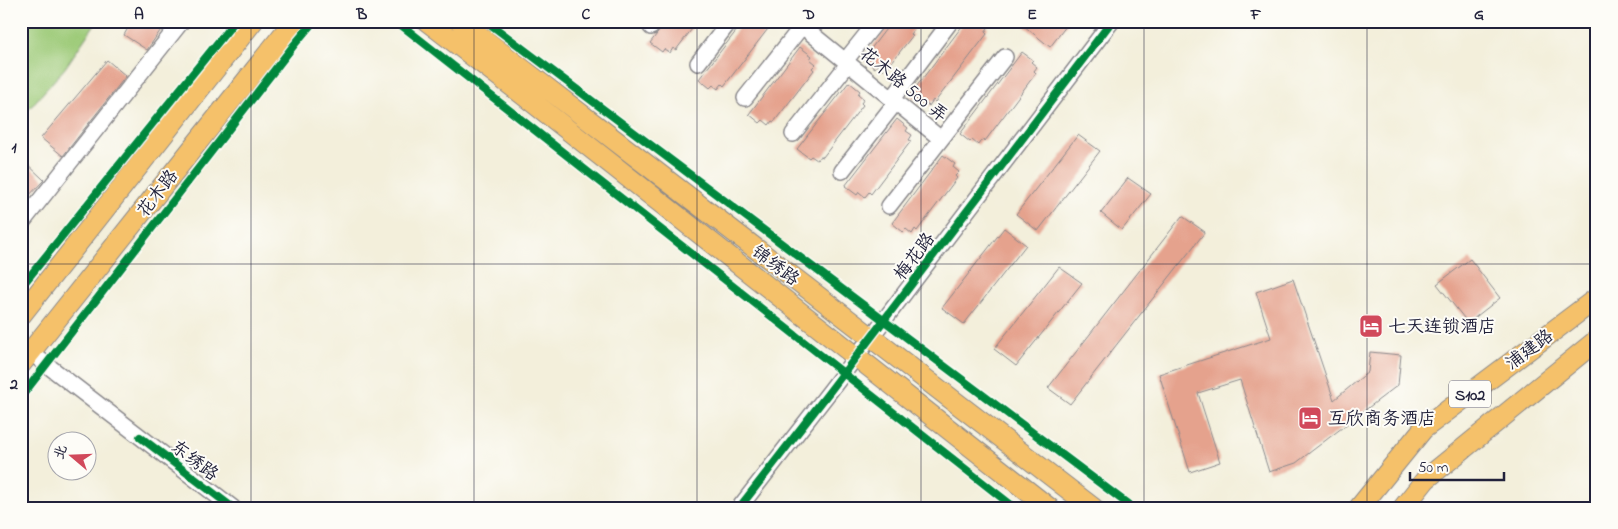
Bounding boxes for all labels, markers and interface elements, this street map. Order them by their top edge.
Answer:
text: A [134,3,144,27]
text: B [356,3,368,27]
text: C [582,3,591,27]
text: D [802,3,815,27]
text: E [1027,3,1037,27]
text: F [1250,3,1262,27]
text: G [1474,3,1484,27]
street label: 花木路 500 弄 [853,42,952,129]
text: 1 [11,136,17,160]
street label: 花木路 [132,165,185,224]
street label: 梅花路 [889,228,942,287]
street label: 锦绣路 [745,240,804,293]
hotel icon: 七天连锁酒店 [1358,313,1384,339]
place label: 七天连锁酒店 [1388,315,1496,341]
street label: 浦建路 [1501,324,1560,377]
text: 2 [9,373,18,397]
road number: S102 [1449,380,1491,408]
hotel icon: 互欣商务酒店 [1297,405,1323,431]
place label: 互欣商务酒店 [1328,407,1436,433]
north arrow [48,432,98,482]
street label: 东绣路 [164,435,223,488]
text: 北 [49,442,73,462]
scale bar [1410,449,1504,481]
text: 50 m [1418,457,1449,479]

